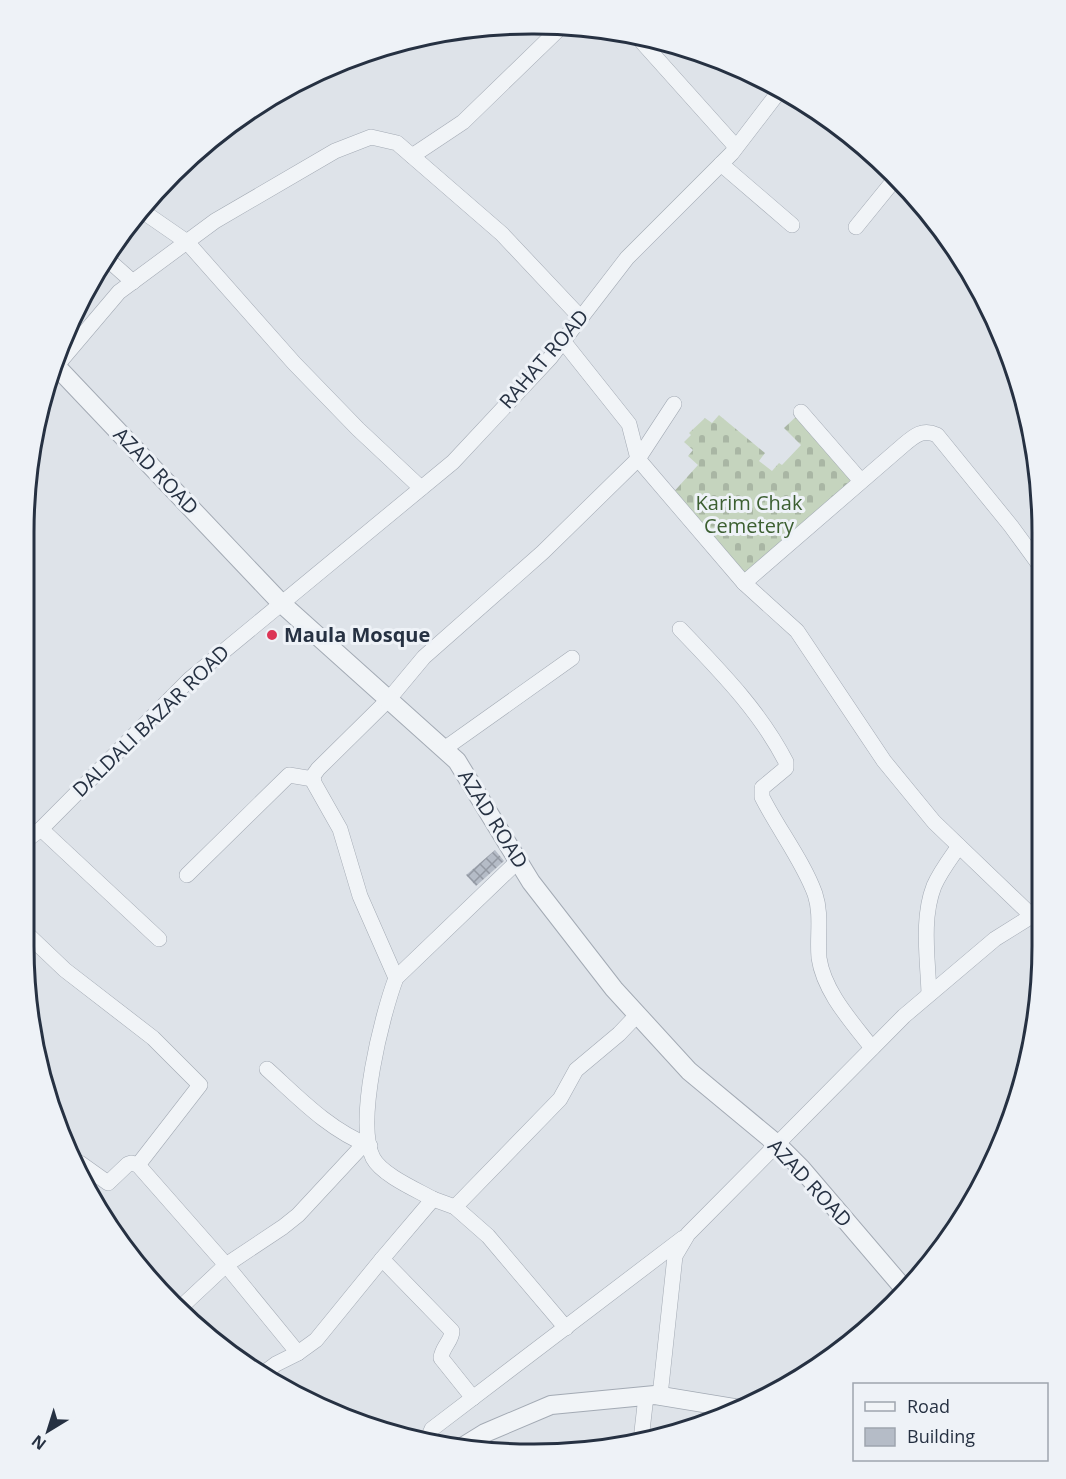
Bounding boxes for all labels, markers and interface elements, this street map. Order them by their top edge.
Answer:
street label: RAHAT ROAD [493,303,594,414]
street label: AZAD ROAD [108,421,205,520]
park label: Karim Chak Cemetery [696,489,803,539]
place label: Maula Mosque [284,621,430,648]
marker: Maula Mosque [265,628,279,642]
street label: DALDALI BAZAR ROAD [66,639,235,803]
street label: AZAD ROAD [452,764,534,873]
street label: AZAD ROAD [762,1133,858,1233]
legend [853,1383,1048,1461]
text: Road [907,1394,950,1418]
north arrow [18,1401,78,1461]
text: Building [907,1424,975,1448]
text: N [27,1430,51,1455]

